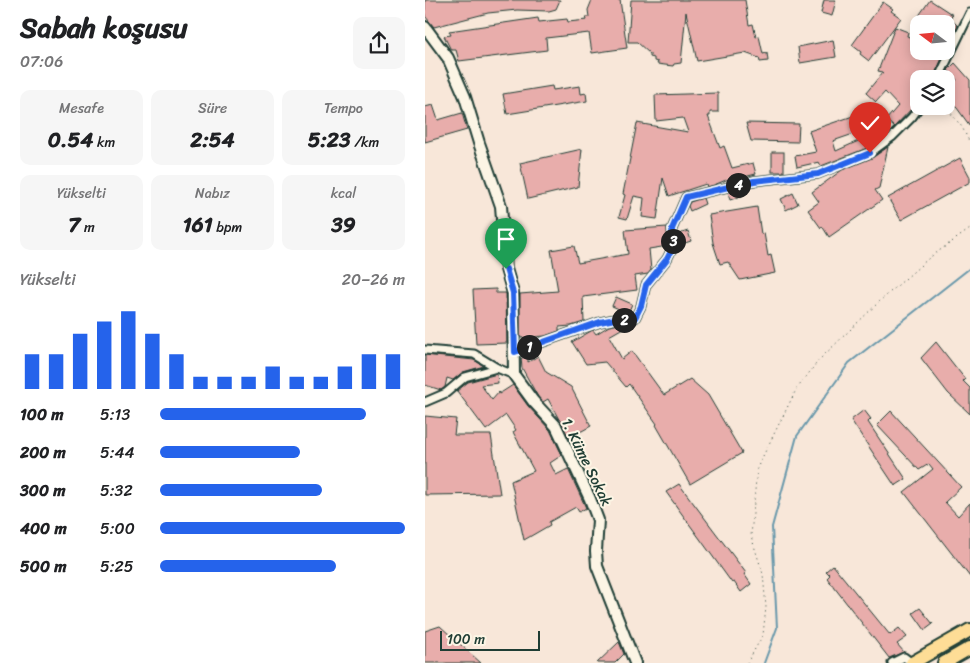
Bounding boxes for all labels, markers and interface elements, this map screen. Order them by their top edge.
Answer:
text: Sabah koşusu [20,3,188,52]
north arrow [910,15,955,60]
map controls [910,15,955,115]
button: share [353,17,405,69]
text: 07:06 [20,47,63,76]
button: layers [910,70,955,115]
text: Mesafe [59,96,104,121]
text: Süre [198,96,227,121]
text: Tempo [324,96,363,121]
pin [849,102,891,153]
icon: check [856,109,884,137]
text: 0.54 [48,121,93,159]
text: 2:54 [190,121,235,159]
text: 5:23 [308,121,351,159]
text: km [93,130,115,155]
text: /km [351,130,379,155]
pin: 4 [725,172,751,198]
text: 4 [734,173,743,198]
text: Yükselti [57,181,106,206]
text: Nabız [195,181,230,206]
text: kcal [331,181,356,206]
text: 7 [68,206,80,244]
text: 161 [183,206,213,244]
text: 39 [331,206,356,244]
text: m [80,215,95,240]
text: bpm [213,215,242,240]
pin [485,218,527,269]
icon: arrive [492,225,520,253]
pin: 3 [661,228,685,254]
text: 3 [670,229,677,254]
text: Yükselti [20,265,76,294]
text: 20–26 m [342,265,405,294]
pin: 2 [611,308,637,332]
text: 2 [620,308,629,333]
pin: 1 [517,334,541,360]
text: 1 [526,335,533,360]
text: 100 m [20,400,64,429]
text: 5:13 [100,400,130,429]
street label: 1. Küme Sokak [554,413,620,511]
text: 200 m [20,438,66,467]
text: 5:44 [100,438,135,467]
text: 300 m [20,476,65,505]
text: 5:32 [100,476,133,505]
text: 400 m [20,514,67,543]
text: 5:00 [100,514,135,543]
text: 500 m [20,552,66,581]
text: 5:25 [100,552,134,581]
text: 100 m [447,627,485,652]
scale bar [440,628,540,651]

